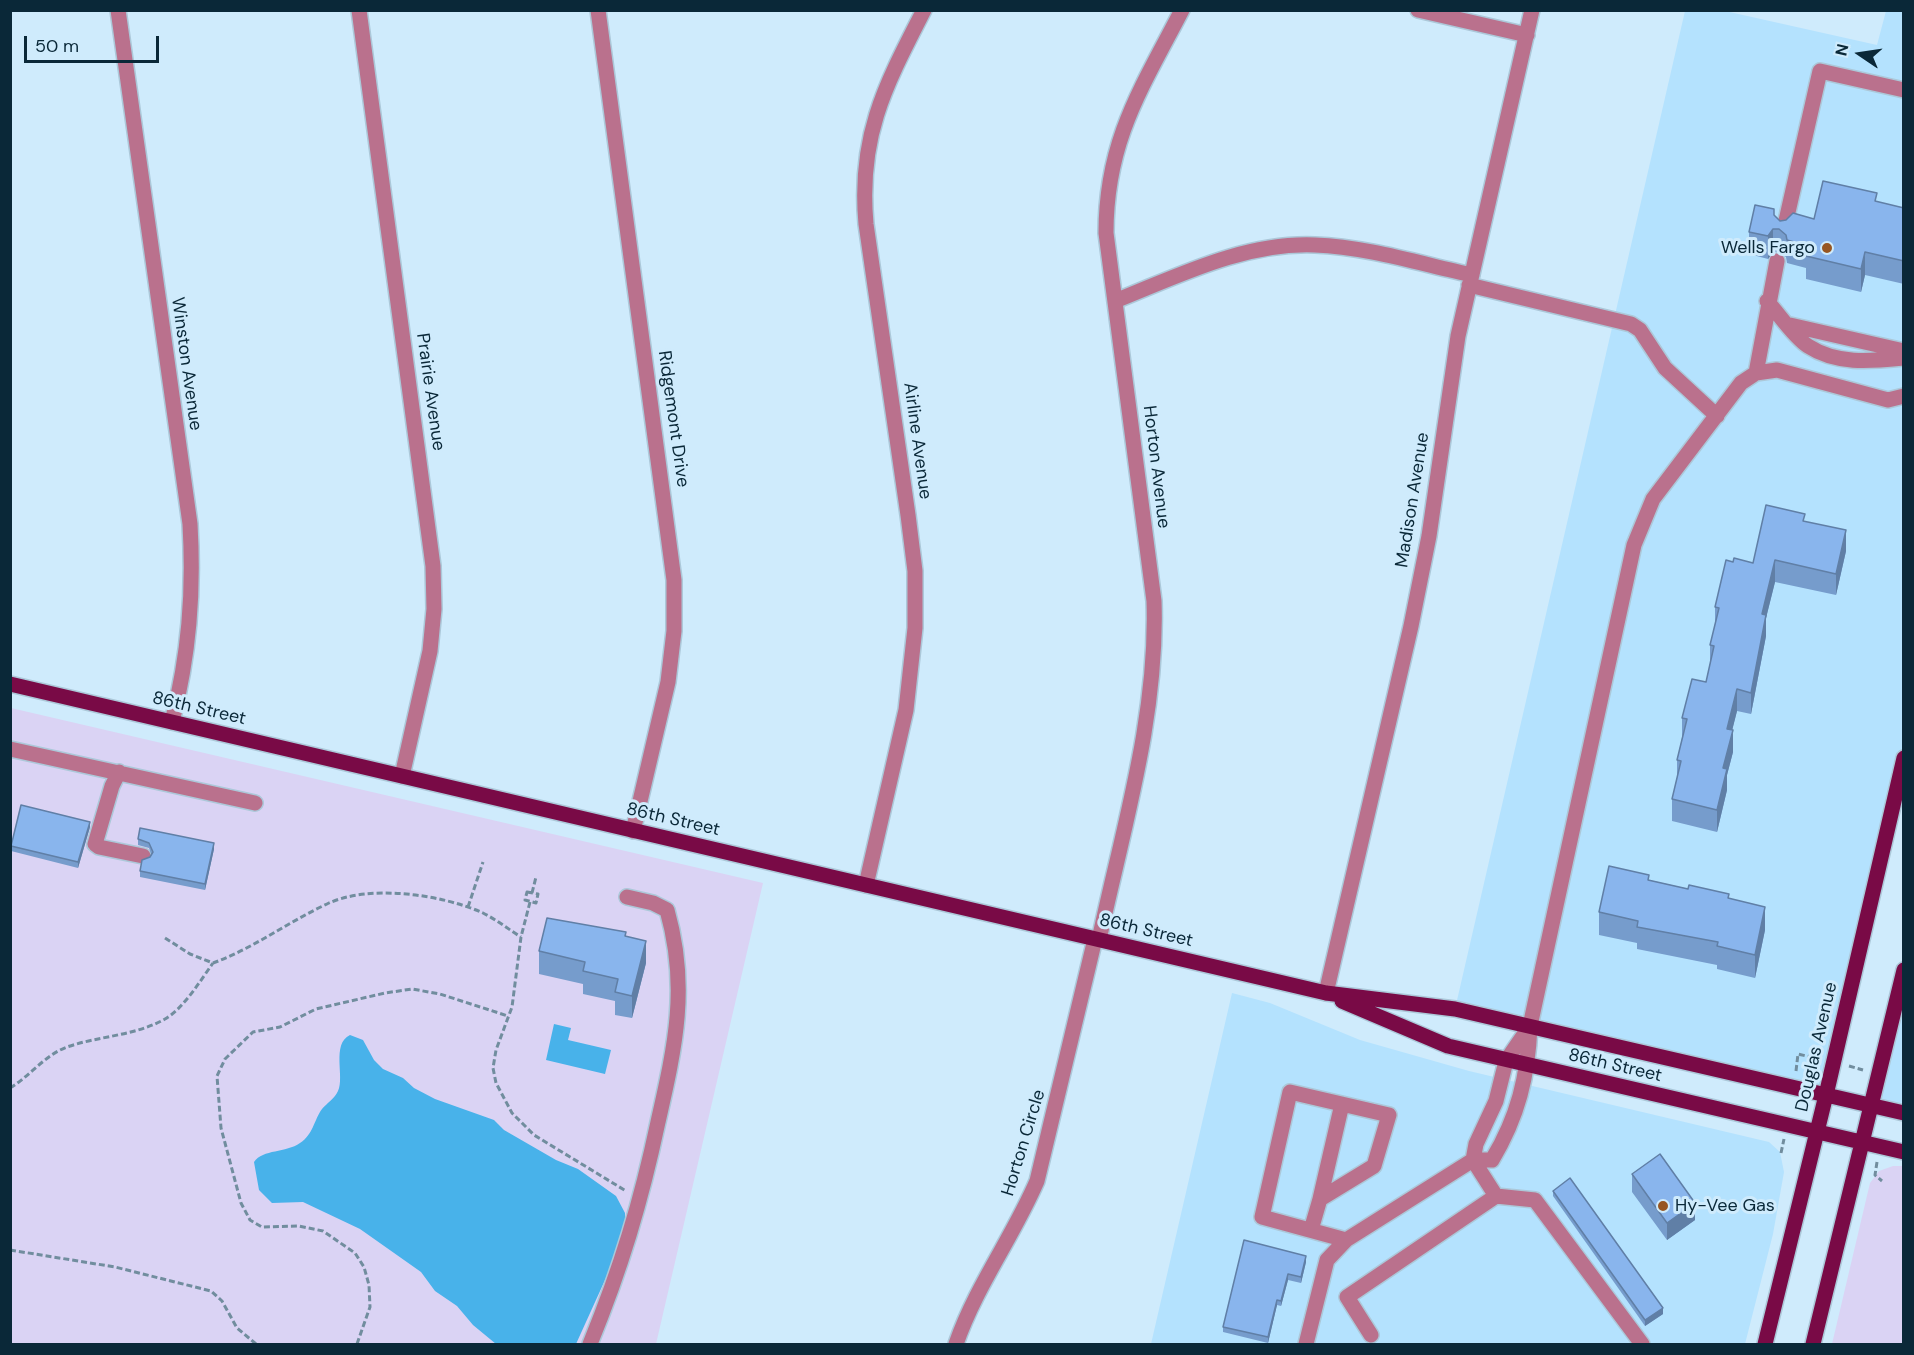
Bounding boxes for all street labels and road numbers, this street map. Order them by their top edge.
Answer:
street label: Winston Avenue [166,296,206,432]
street label: Prairie Avenue [411,332,449,452]
street label: Ridgemont Drive [653,349,693,489]
street label: Airline Avenue [898,381,936,501]
street label: Horton Avenue [1138,404,1174,530]
street label: Madison Avenue [1392,431,1434,569]
street label: 86th Street [150,688,248,730]
street label: 86th Street [624,799,722,841]
street label: 86th Street [1097,910,1195,952]
street label: Douglas Avenue [1792,980,1842,1114]
street label: 86th Street [1566,1045,1664,1087]
street label: Horton Circle [998,1087,1050,1199]

